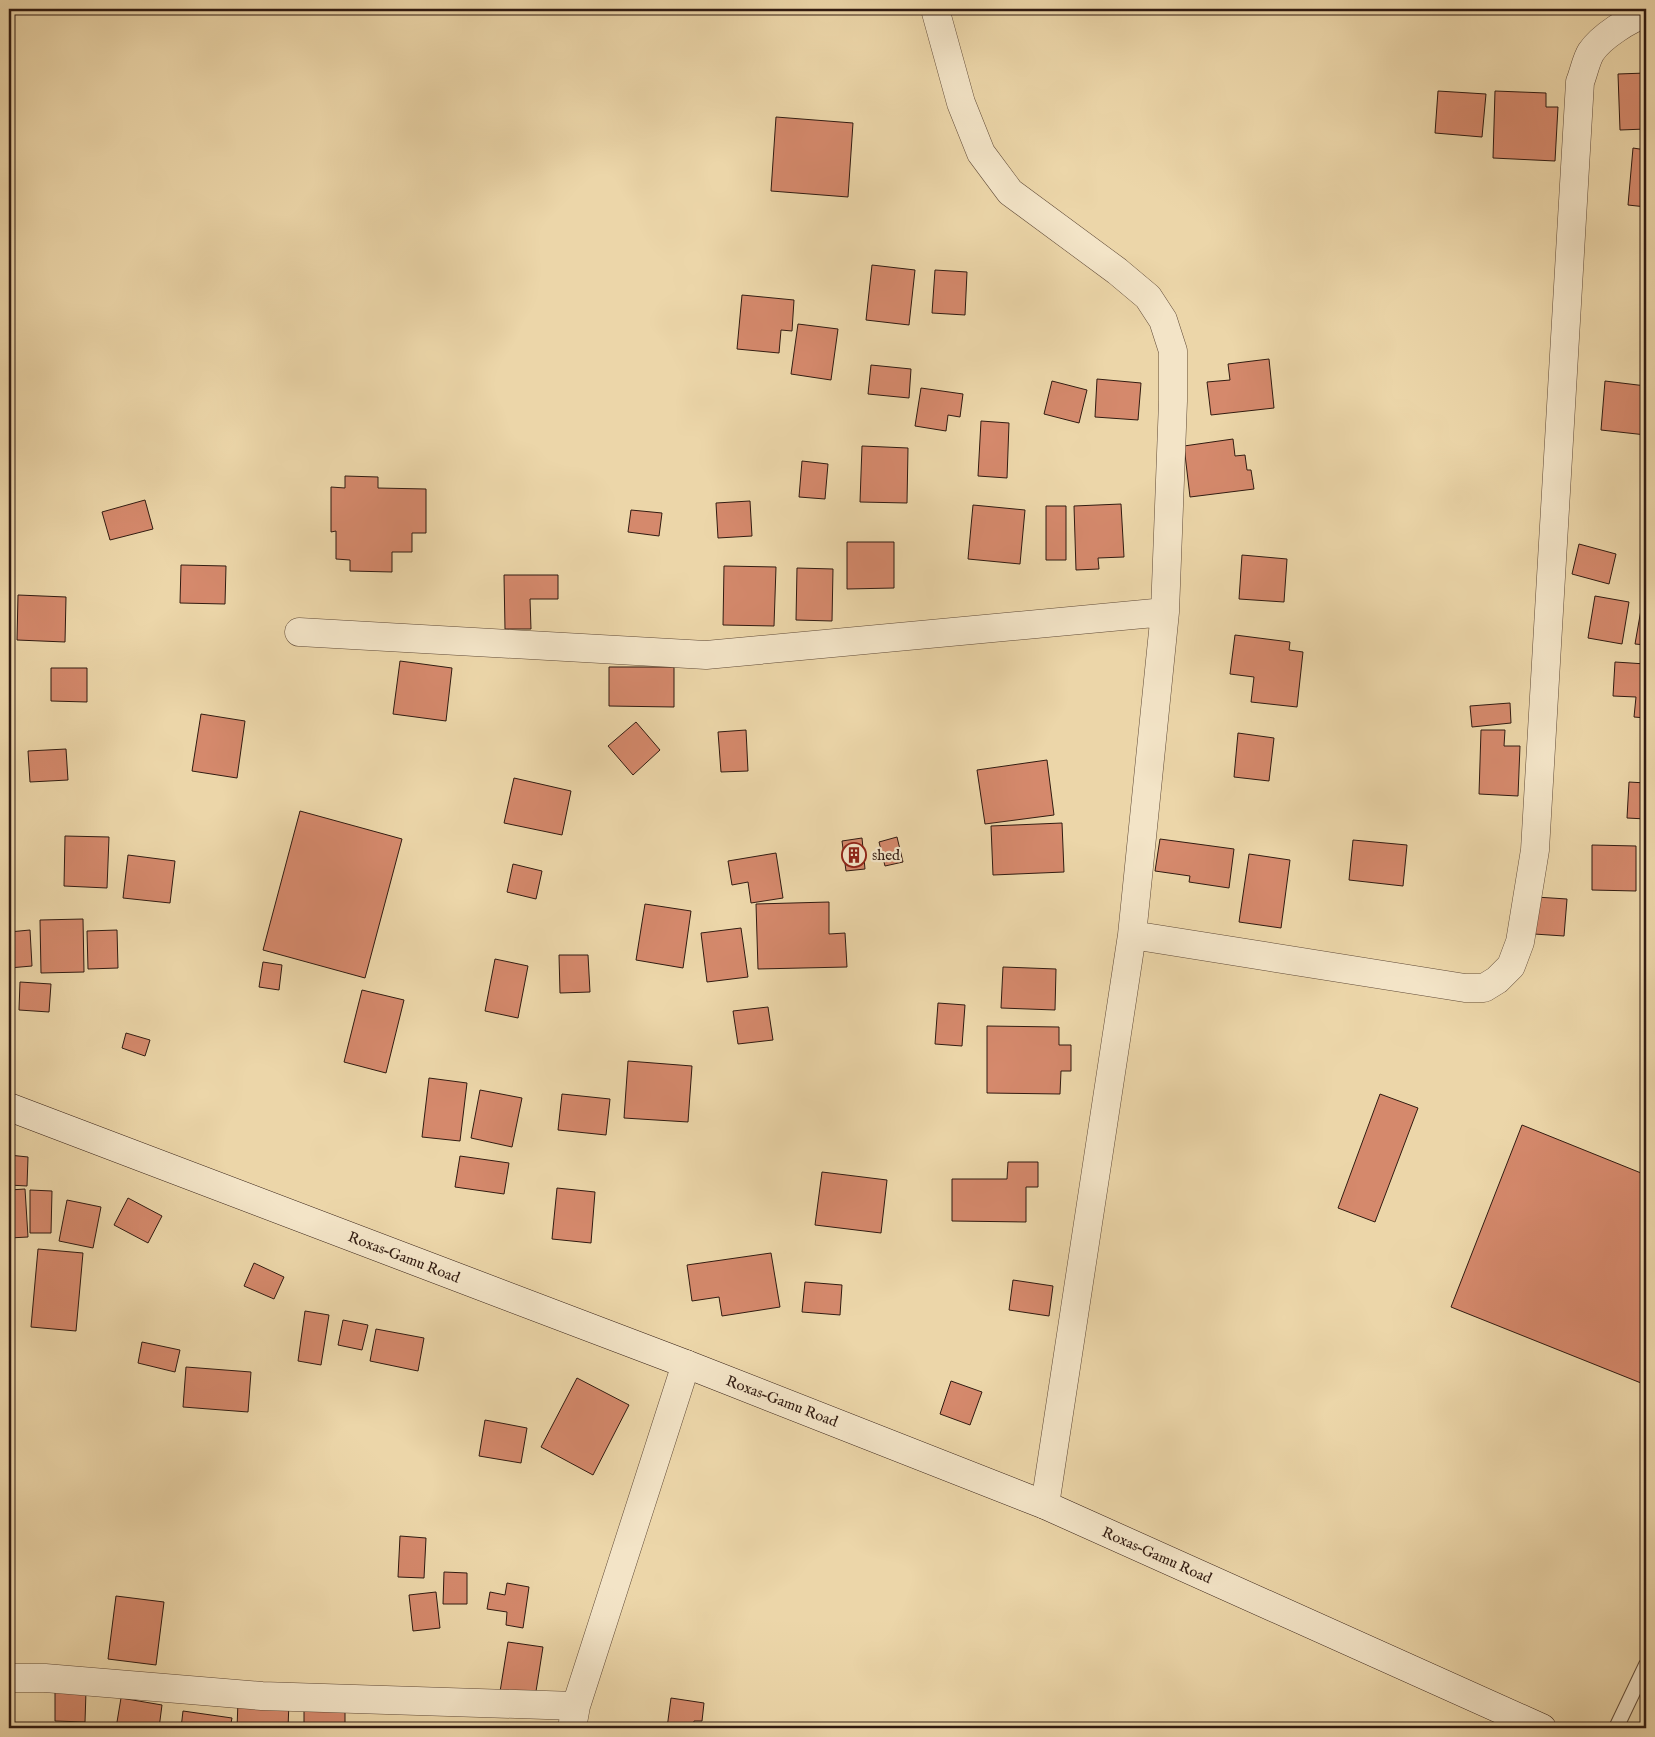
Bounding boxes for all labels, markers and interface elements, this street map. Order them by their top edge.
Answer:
building icon: shed [841,842,867,868]
place label: shed [872,846,901,865]
street label: Roxas–Gamu Road [345,1227,463,1288]
street label: Roxas–Gamu Road [723,1371,841,1432]
street label: Roxas–Gamu Road [1099,1523,1216,1589]

